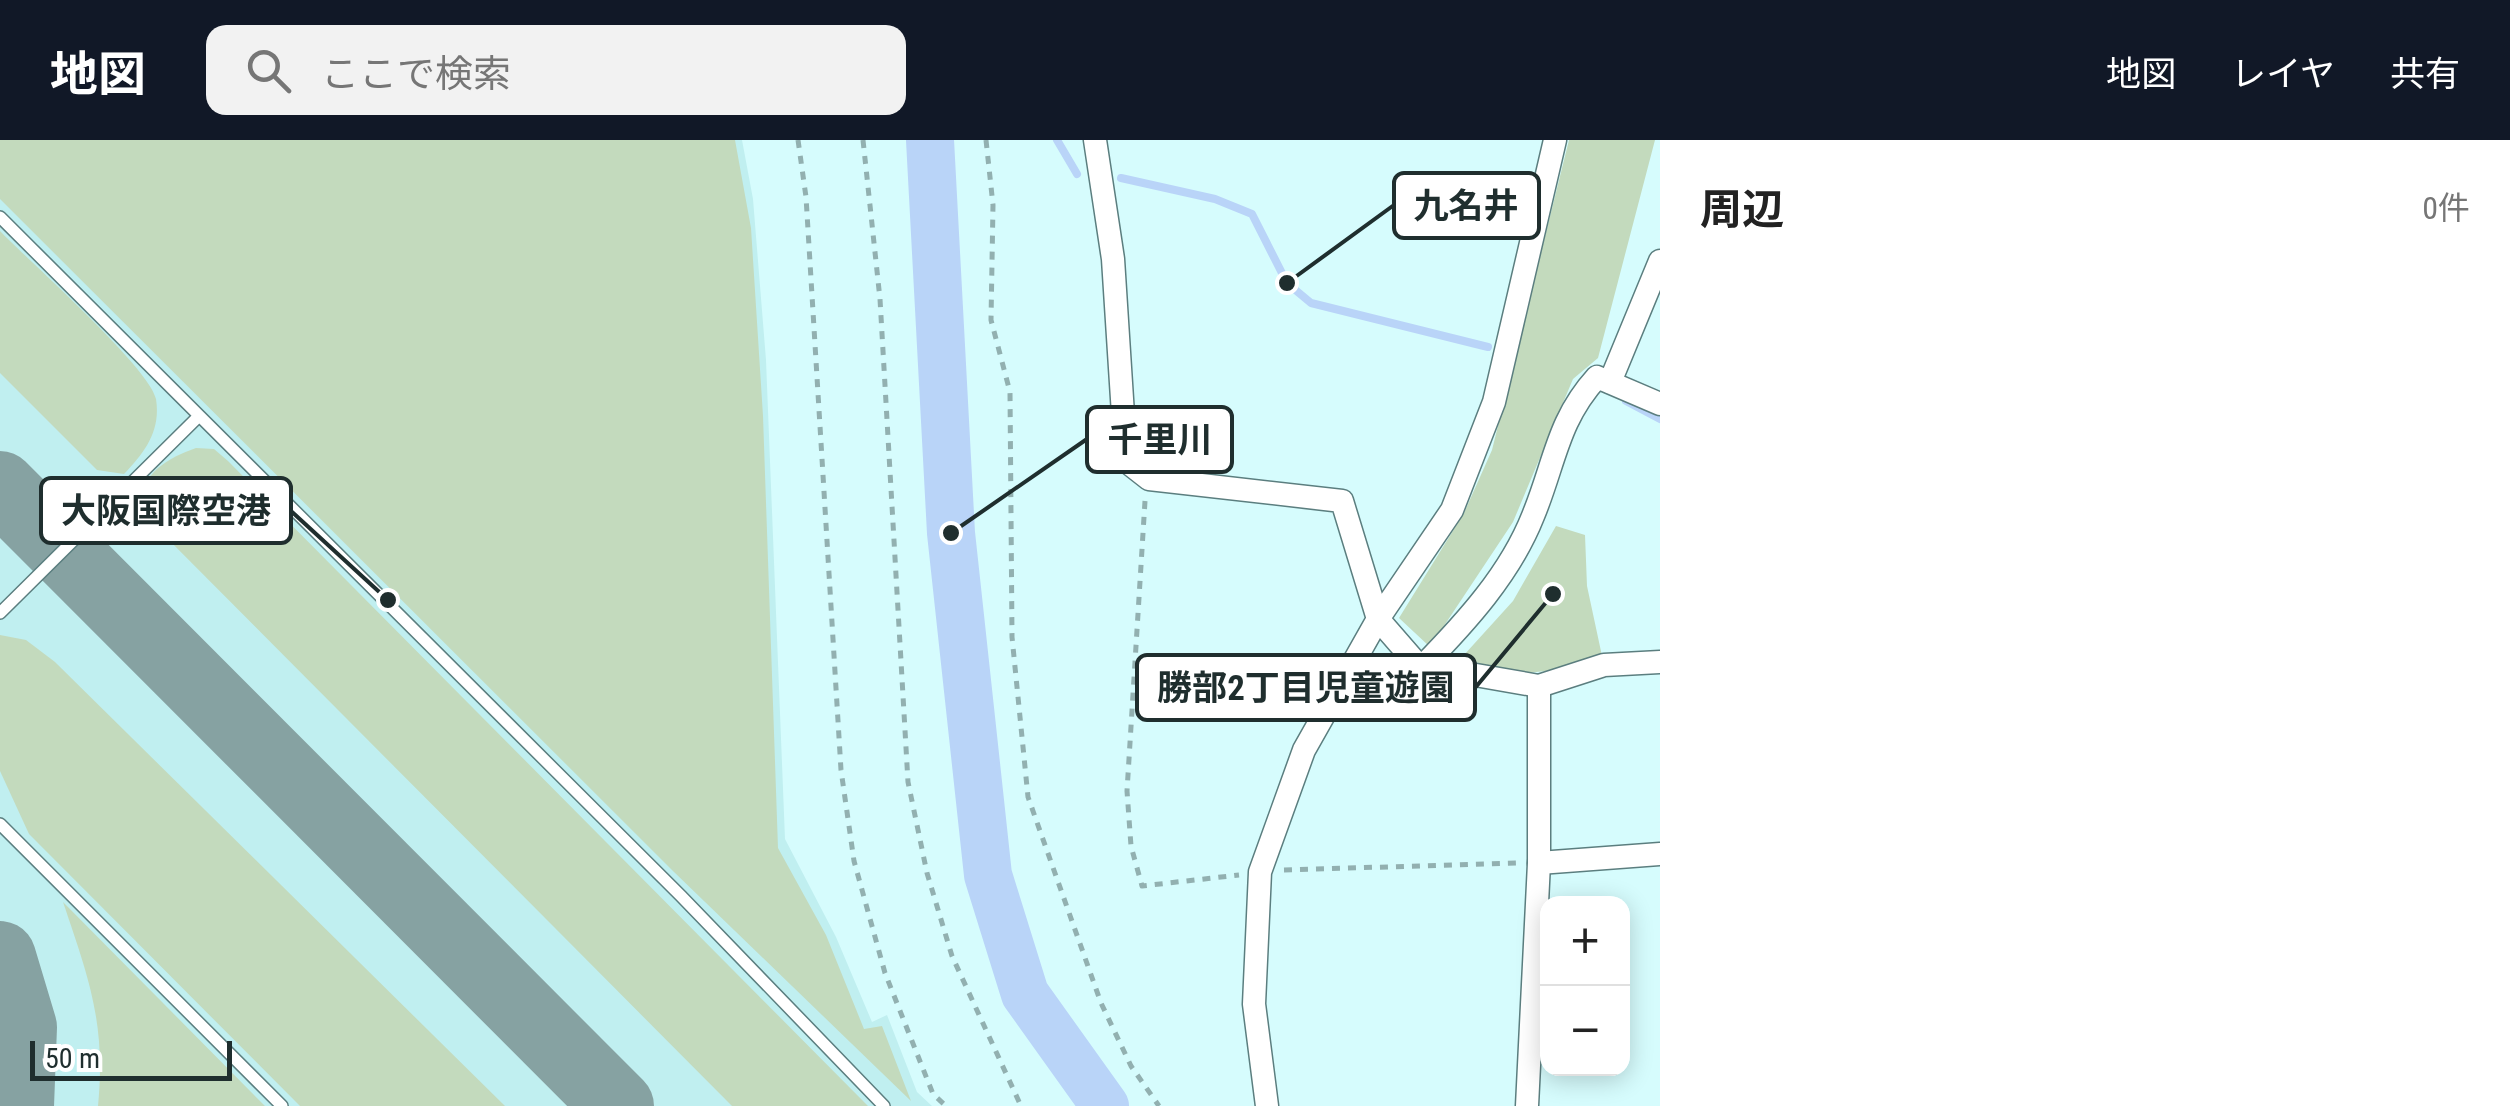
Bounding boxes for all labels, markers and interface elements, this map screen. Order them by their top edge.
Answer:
search box [206,25,906,115]
icon: search [241,43,296,98]
text: 地図 [50,46,146,103]
text: ここで検索 [321,52,511,96]
text: 地図 [2106,54,2176,95]
text: レイヤ [2231,54,2335,95]
text: 共有 [2390,54,2460,95]
callout: 九名井 [1394,173,1539,238]
text: 周辺 [1700,185,1784,234]
text: 九名井 [1413,186,1519,227]
text: 0件 [2422,189,2470,227]
callout: 千里川 [1087,407,1232,472]
text: 千里川 [1107,420,1213,461]
callout: 大阪国際空港 [41,478,291,543]
text: 大阪国際空港 [61,491,271,532]
callout: 勝部2丁目児童遊園 [1137,655,1475,720]
text: 勝部2丁目児童遊園 [1157,668,1455,709]
map controls [1540,896,1630,1076]
button: + [1540,896,1630,986]
button: − [1540,986,1630,1076]
scale bar [30,1036,232,1080]
text: 50 m [45,1042,100,1075]

